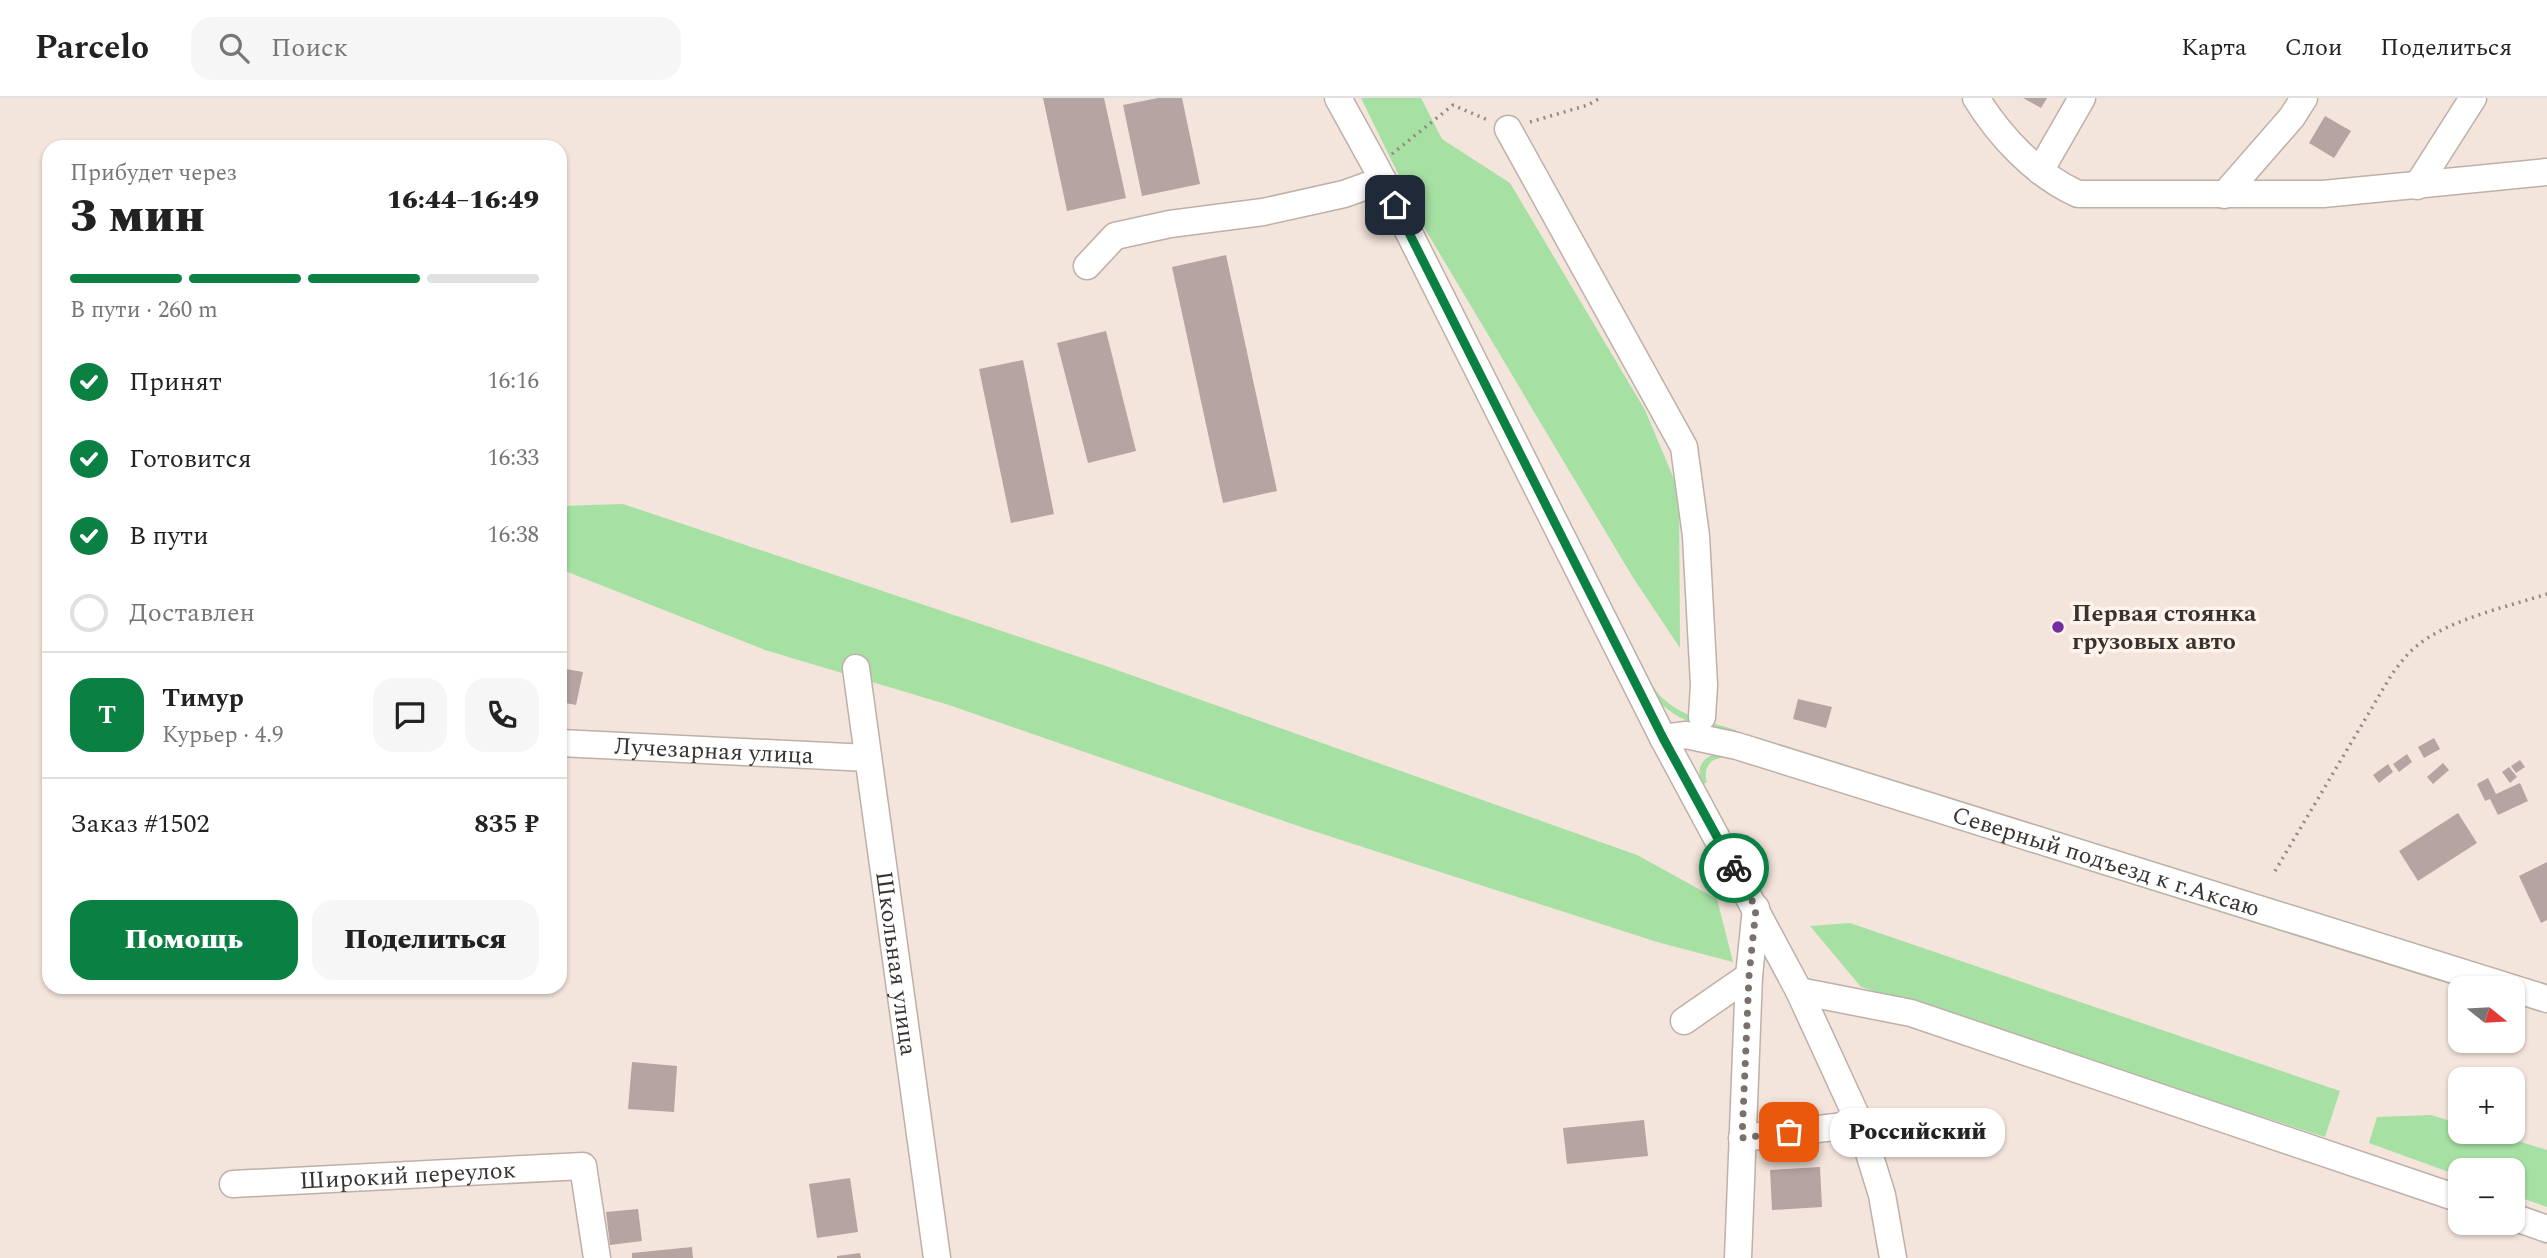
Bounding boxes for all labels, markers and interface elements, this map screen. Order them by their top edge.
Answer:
search box [191,17,681,80]
text: Parcelo [35,23,149,73]
text: Поиск [271,28,348,68]
icon: search [215,29,253,67]
text: Карта [2181,30,2247,66]
text: Слои [2285,30,2342,66]
text: Поделиться [2380,30,2512,66]
text: Прибудет через [70,156,237,191]
pin [1365,175,1425,235]
text: 16:44–16:49 [387,180,539,220]
text: 3 мин [70,182,205,252]
icon: home [1376,186,1414,224]
text: В пути · 260 m [70,293,218,328]
text: Принят [129,362,222,402]
icon: check [70,363,108,401]
text: 16:16 [487,364,539,399]
text: Готовится [129,439,252,479]
icon: check [70,440,108,478]
text: 16:33 [487,441,539,476]
text: В пути [129,516,209,556]
icon: check [70,517,108,555]
text: 16:38 [487,518,539,553]
text: Доставлен [129,593,255,633]
place label: Первая стоянка грузовых авто [2072,596,2257,660]
marker: Первая стоянка грузовых авто [2050,619,2066,635]
text: Тимур [162,678,244,718]
button: chat [373,678,447,752]
button: phone [465,678,539,752]
text: Т [98,695,116,735]
text: Курьер · 4.9 [162,718,284,753]
street label: Лучезарная улица [613,729,815,774]
street label: Северный подъезд к г.Аксаю [1947,797,2264,927]
text: Заказ #1502 [70,804,209,844]
text: 835 ₽ [474,804,539,844]
courier [1699,833,1769,903]
icon: bike [1715,849,1753,887]
street label: Школьная улица [865,869,926,1058]
button: Помощь [70,900,298,980]
button: Поделиться [312,900,539,980]
north arrow [2448,976,2525,1054]
map controls [2448,976,2525,1235]
button: + [2448,1067,2525,1144]
pin [1759,1102,1819,1162]
callout: Российский [1831,1108,2006,1156]
icon: bag [1770,1113,1808,1151]
text: Российский [1848,1115,1987,1150]
street label: Широкий переулок [299,1152,517,1200]
button: − [2448,1158,2525,1235]

